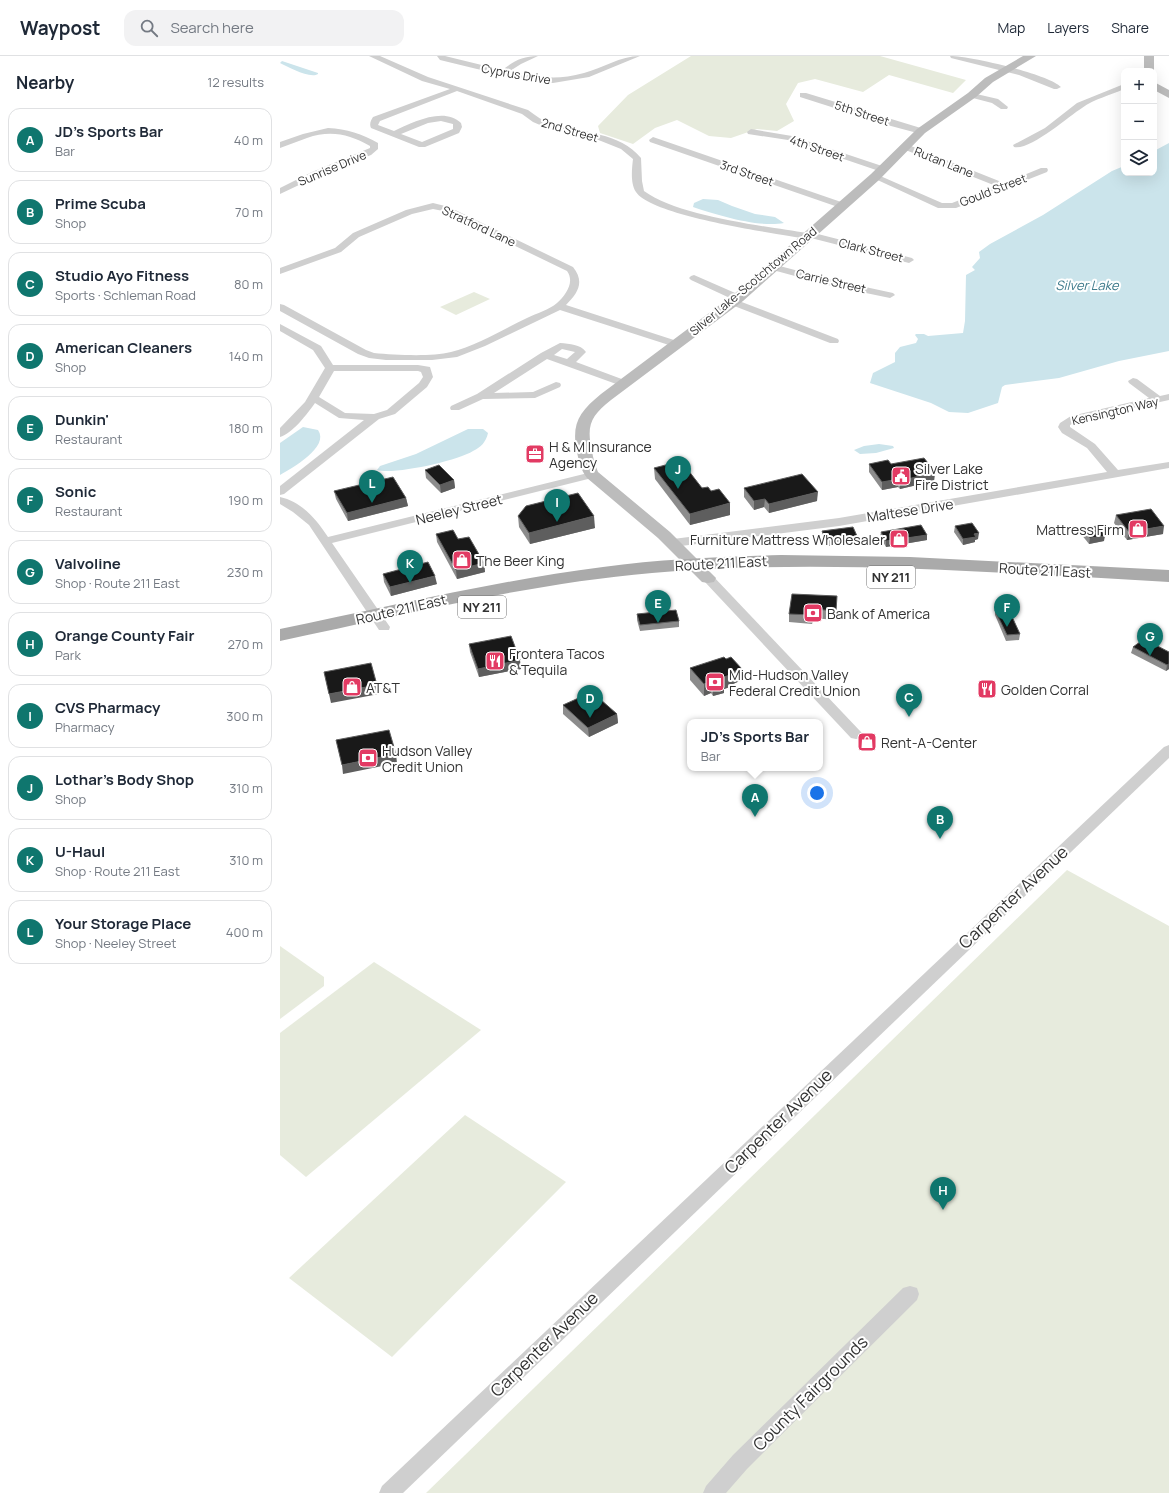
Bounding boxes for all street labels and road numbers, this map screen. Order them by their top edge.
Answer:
street label: Cyprus Drive [480,60,552,88]
street label: 5th Street [832,96,892,130]
street label: 2nd Street [539,114,601,146]
street label: 4th Street [787,131,847,165]
street label: Rutan Lane [912,142,976,182]
street label: Sunrise Drive [295,146,369,190]
street label: 3rd Street [718,156,776,190]
street label: Gould Street [957,169,1029,211]
street label: Stratford Lane [439,201,519,251]
street label: Silver Lake-Scotchtown Road [686,223,820,339]
street label: Clark Street [837,234,905,266]
street label: Carrie Street [794,265,868,297]
street label: Kensington Way [1070,393,1161,429]
street label: Neeley Street [414,489,505,529]
street label: Maltese Drive [865,494,955,526]
street label: Route 211 East [674,551,768,575]
street label: Route 211 East [998,558,1092,582]
road number: NY 211 [867,566,915,588]
street label: Route 211 East [354,589,448,629]
road number: NY 211 [458,596,506,618]
street label: Carpenter Avenue [953,840,1073,954]
street label: Carpenter Avenue [719,1063,837,1178]
street label: Carpenter Avenue [485,1286,603,1401]
street label: County Fairgrounds [747,1330,873,1456]

